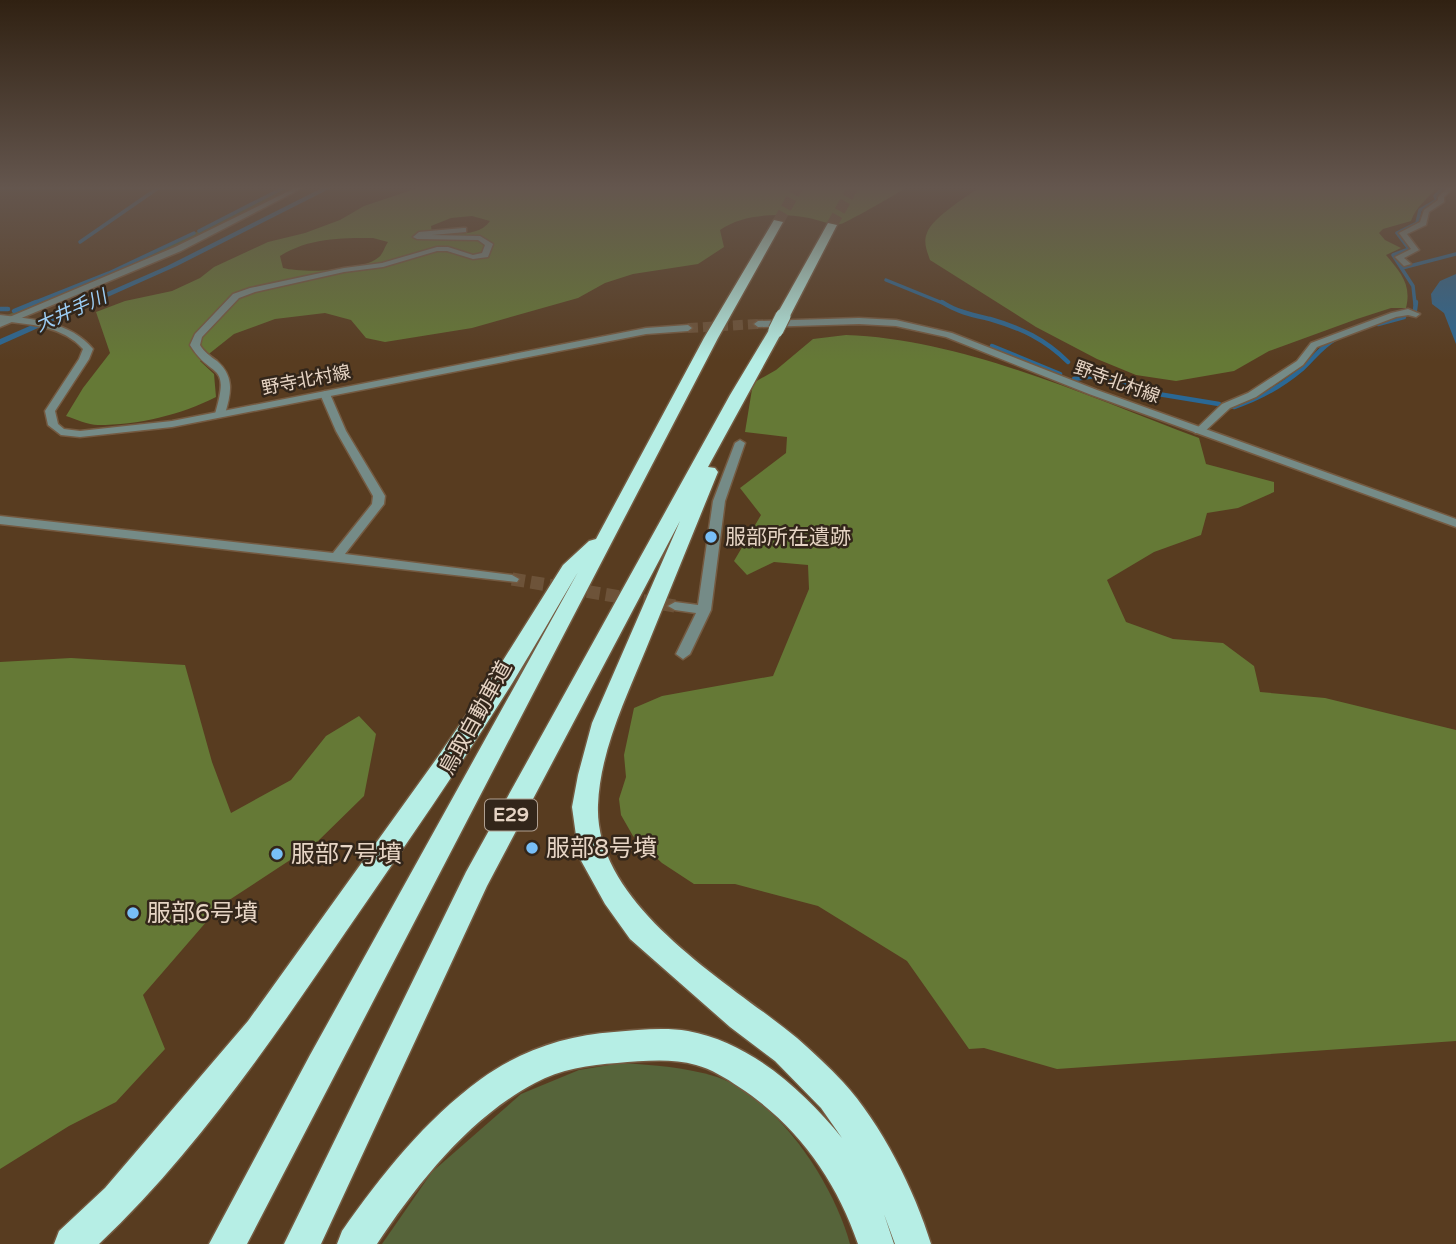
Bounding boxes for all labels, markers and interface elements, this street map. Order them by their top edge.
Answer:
water label: 大井手川 [32,285,112,337]
street label: 野寺北村線 [1071,356,1163,408]
street label: 野寺北村線 [260,361,352,399]
place label: 服部所在遺跡 [725,525,851,550]
marker: 服部所在遺跡 [703,529,719,545]
street label: 鳥取自動車道 [435,657,517,779]
road number: E29 [485,800,537,830]
place label: 服部8号墳 [546,834,657,863]
place label: 服部7号墳 [291,840,402,869]
marker: 服部8号墳 [524,840,540,856]
marker: 服部7号墳 [269,846,285,862]
place label: 服部6号墳 [147,899,258,928]
marker: 服部6号墳 [125,905,141,921]

